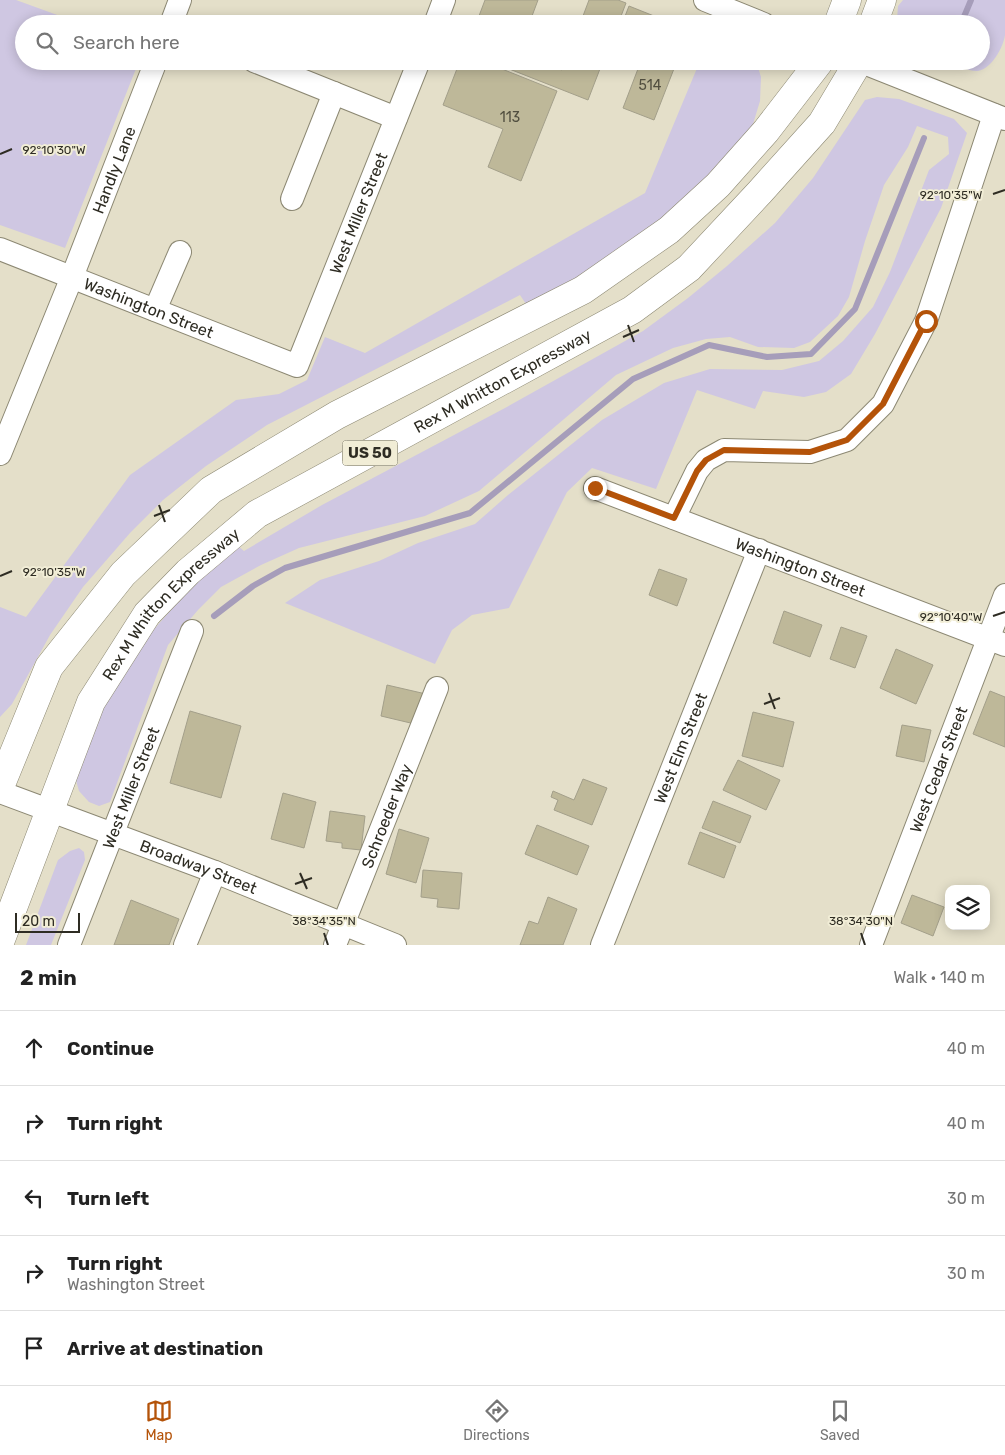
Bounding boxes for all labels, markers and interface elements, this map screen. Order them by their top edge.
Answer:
search box [15,15,990,70]
icon: search [33,29,61,57]
text: Search here [73,31,180,54]
house number: 514 [639,77,662,94]
house number: 113 [500,109,520,126]
street label: Handly Lane [89,124,140,217]
text: 92°10'30"W [22,143,86,157]
street label: West Miller Street [326,150,391,277]
text: 92°10'35"W [920,188,983,202]
street label: Washington Street [81,274,216,342]
route start [915,310,938,333]
street label: Rex M Whitton Expressway [411,325,595,437]
road number: US 50 [342,440,398,466]
route end [584,477,607,500]
street label: Rex M Whitton Expressway [98,524,243,684]
street label: Washington Street [733,534,868,601]
text: 92°10'35"W [23,565,86,579]
text: 92°10'40"W [920,610,983,624]
street label: West Elm Street [650,690,711,806]
street label: West Cedar Street [906,704,971,835]
street label: West Miller Street [99,724,163,851]
street label: Schroeder Way [358,761,416,871]
street label: Broadway Street [137,836,260,898]
map controls [945,885,990,930]
button: layers [945,885,990,930]
scale bar [15,910,80,933]
text: 20 m [22,913,55,930]
text: 38°34'35"N [292,914,356,928]
text: 38°34'30"N [829,914,893,928]
text: 2 min [20,965,77,990]
text: Walk · 140 m [894,968,985,987]
icon: ahead [20,1034,48,1062]
text: Continue [67,1037,154,1060]
text: 40 m [947,1039,985,1058]
icon: right [20,1109,48,1137]
text: Turn right [67,1112,162,1135]
text: 40 m [947,1114,985,1133]
icon: left [20,1184,48,1212]
text: Turn left [67,1187,149,1210]
text: 30 m [947,1189,985,1208]
text: Turn right [67,1252,162,1275]
icon: right [20,1259,48,1287]
text: 30 m [947,1264,985,1283]
text: Washington Street [67,1275,205,1294]
icon: arrive [20,1334,48,1362]
text: Arrive at destination [67,1337,263,1360]
tab: Map [145,1397,173,1444]
tab: Directions [463,1397,530,1444]
tab: Saved [820,1397,860,1444]

